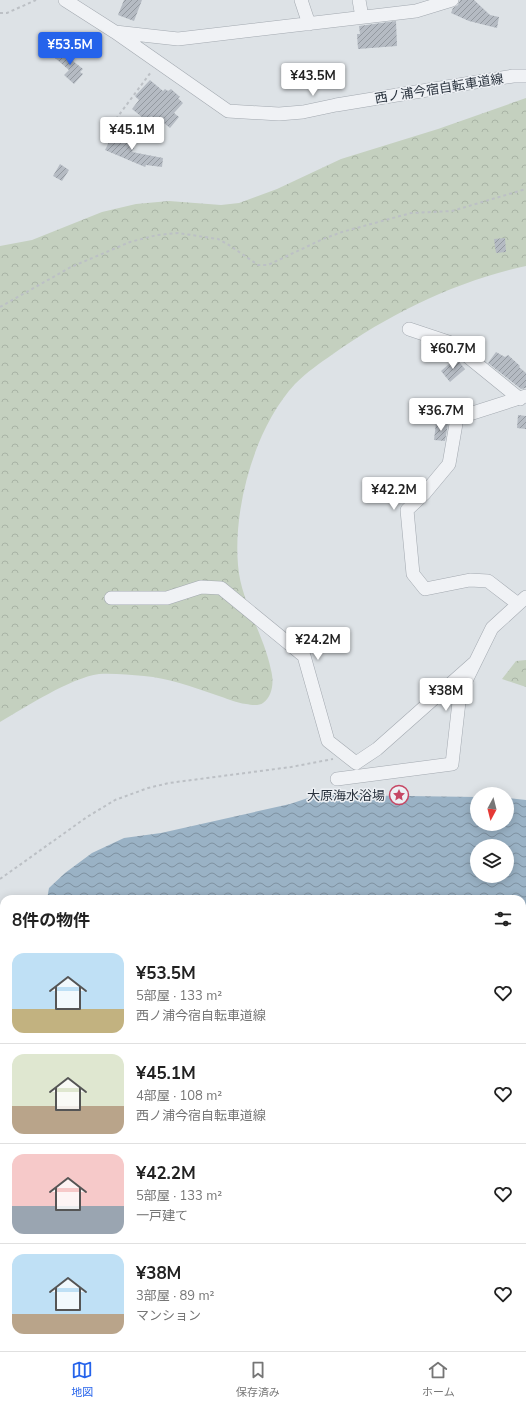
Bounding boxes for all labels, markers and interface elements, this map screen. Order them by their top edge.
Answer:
pin: ¥53.5M [37,32,103,66]
text: ¥53.5M [47,36,93,54]
pin: ¥43.5M [280,63,346,97]
text: ¥43.5M [290,67,336,85]
street label: 西ノ浦今宿自転車道線 [374,70,505,108]
pin: ¥45.1M [99,117,165,151]
text: ¥45.1M [109,121,155,139]
pin: ¥60.7M [420,336,486,370]
text: ¥60.7M [430,340,476,358]
pin: ¥36.7M [408,398,474,432]
text: ¥36.7M [418,402,464,420]
pin: ¥42.2M [361,477,427,511]
text: ¥42.2M [371,481,417,499]
pin: ¥24.2M [285,627,351,661]
text: ¥24.2M [295,631,341,649]
pin: ¥38M [422,678,470,712]
text: ¥38M [429,682,463,700]
place icon: 大原海水浴場 [388,784,410,806]
place label: 大原海水浴場 [307,787,385,805]
north arrow [470,787,514,831]
map controls [470,787,514,883]
button: layers [470,839,514,883]
icon: filters [492,908,514,930]
text: 8件の物件 [12,909,90,932]
text: ¥53.5M [136,962,196,985]
icon: home [44,969,92,1017]
icon: heart [492,982,514,1004]
text: 5部屋 · 133 m² [136,987,222,1005]
text: 西ノ浦今宿自転車道線 [136,1007,266,1025]
text: ¥45.1M [136,1062,196,1085]
icon: home [44,1070,92,1118]
icon: heart [492,1083,514,1105]
text: 4部屋 · 108 m² [136,1087,222,1105]
text: 西ノ浦今宿自転車道線 [136,1107,266,1125]
text: ¥42.2M [136,1162,196,1185]
icon: home [44,1170,92,1218]
icon: heart [492,1183,514,1205]
text: 5部屋 · 133 m² [136,1187,222,1205]
text: 一戸建て [136,1207,188,1225]
text: ¥38M [136,1262,181,1285]
icon: home [44,1270,92,1318]
icon: heart [492,1283,514,1305]
text: 3部屋 · 89 m² [136,1287,214,1305]
text: マンション [136,1307,201,1325]
tab: 地図 [71,1359,93,1400]
tab: 保存済み [236,1359,280,1400]
tab: ホーム [422,1359,455,1400]

